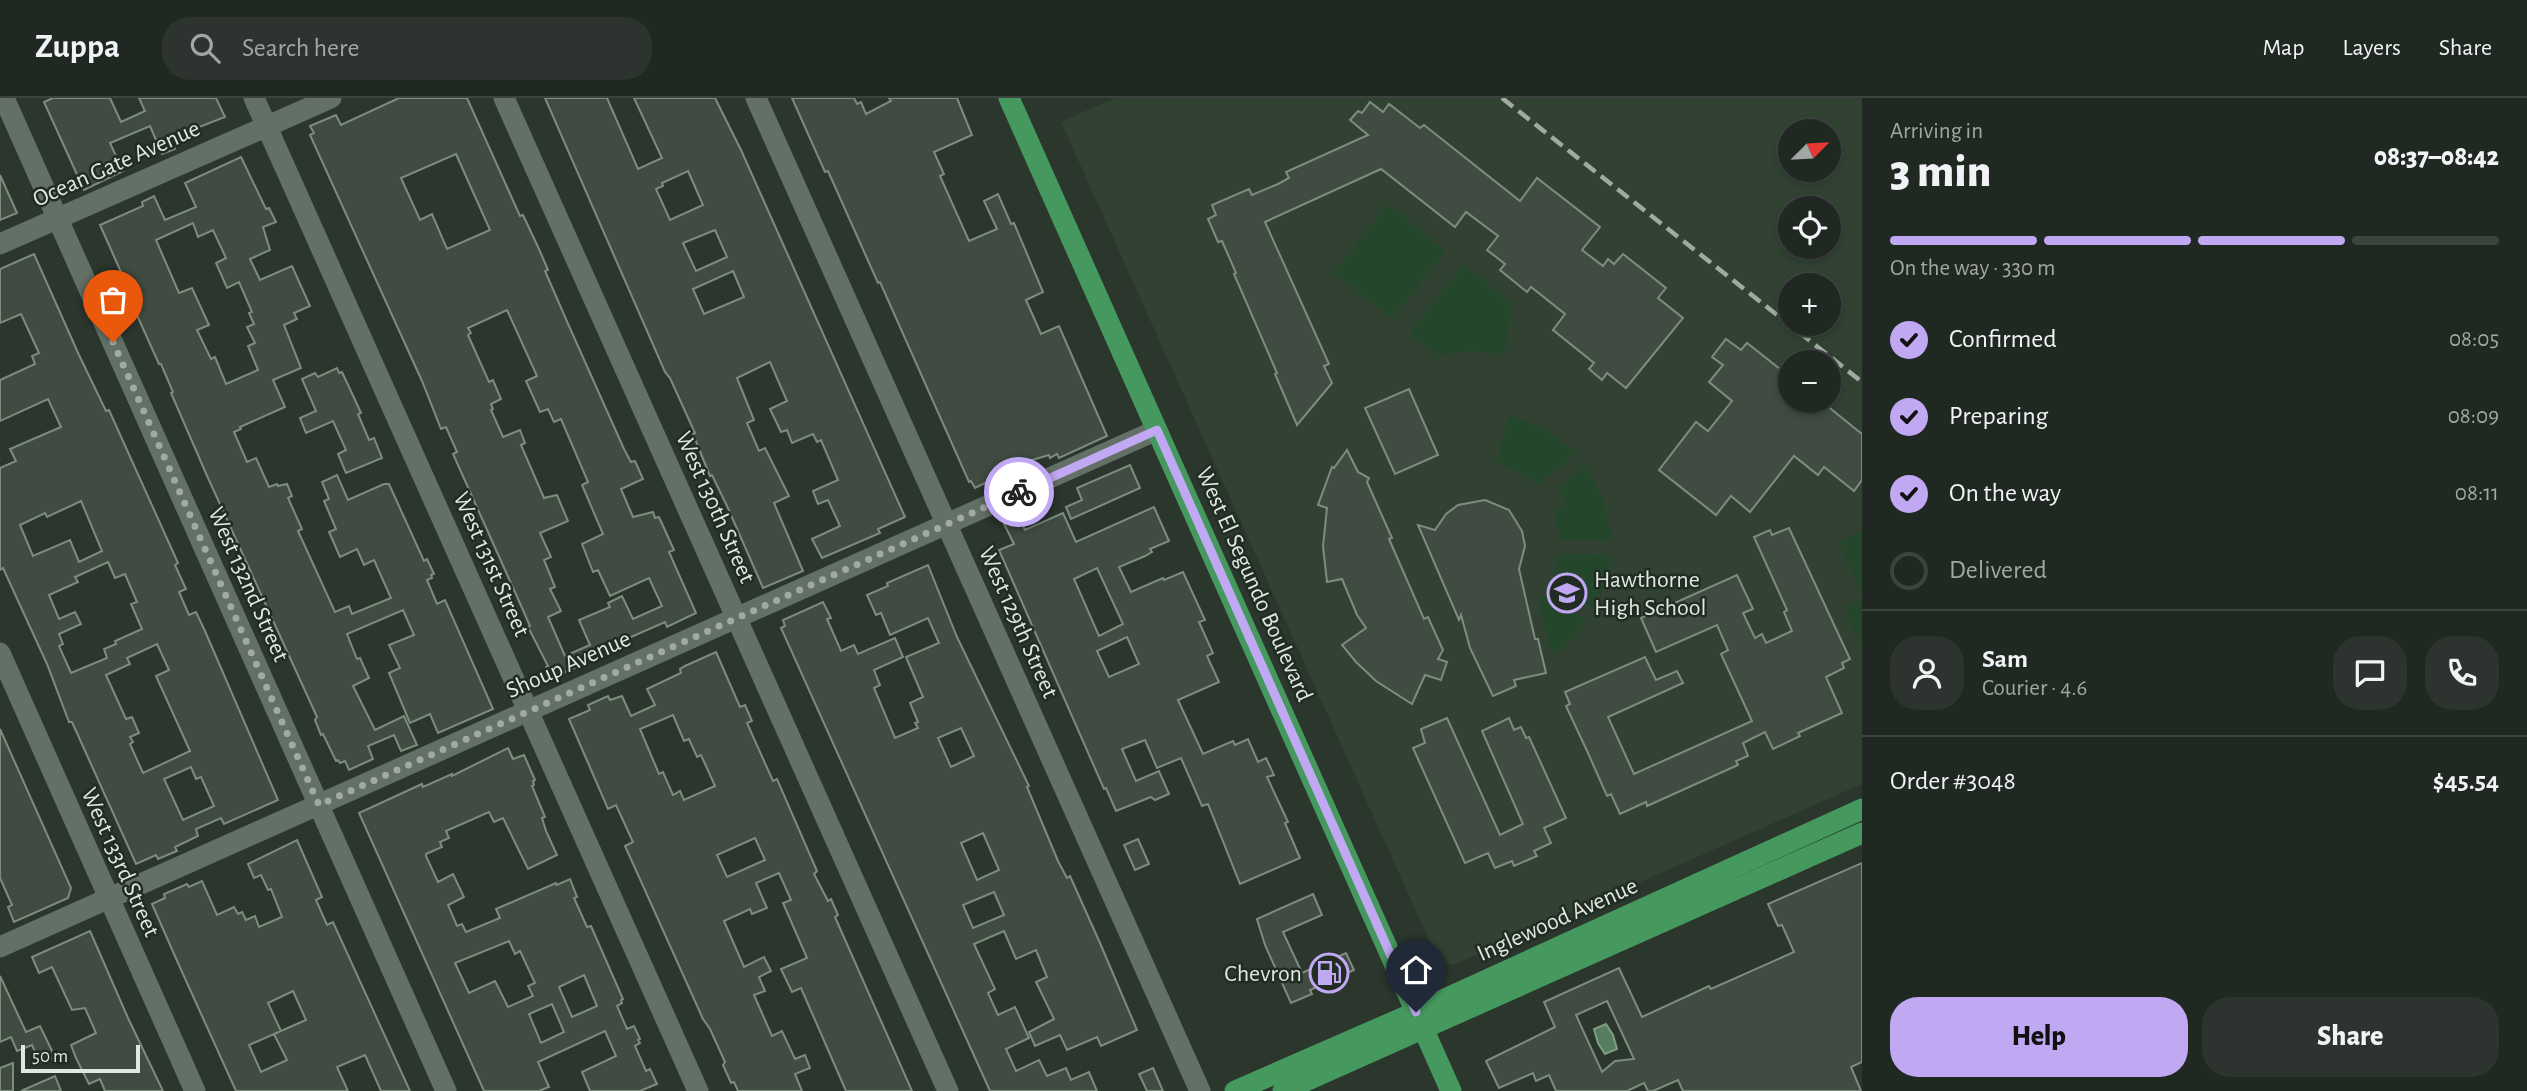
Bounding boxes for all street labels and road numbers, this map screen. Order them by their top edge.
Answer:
street label: Ocean Gate Avenue [29,116,204,212]
street label: West 130th Street [671,428,759,587]
street label: West El Segundo Boulevard [1192,464,1317,705]
street label: West 131st Street [449,489,534,641]
street label: West 132nd Street [203,504,293,666]
street label: West 129th Street [974,543,1062,702]
street label: Shoup Avenue [502,627,634,703]
street label: West 133rd Street [76,784,164,941]
street label: Inglewood Avenue [1473,874,1641,966]

